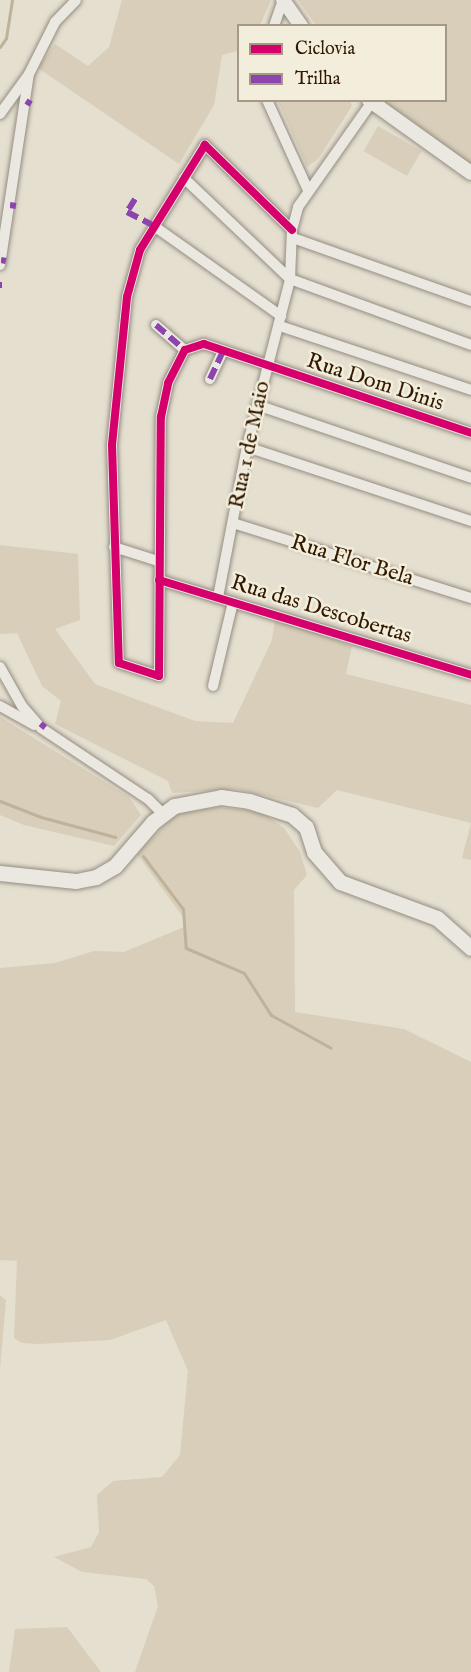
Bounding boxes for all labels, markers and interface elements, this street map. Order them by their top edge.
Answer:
legend [237,24,447,102]
text: Ciclovia [295,38,355,61]
text: Trilha [295,68,340,91]
street label: Rua Dom Dinis [303,348,447,418]
street label: Rua 1 de Maio [224,379,276,511]
street label: Rua Flor Bela [287,530,417,592]
street label: Rua das Descobertas [227,570,415,650]

